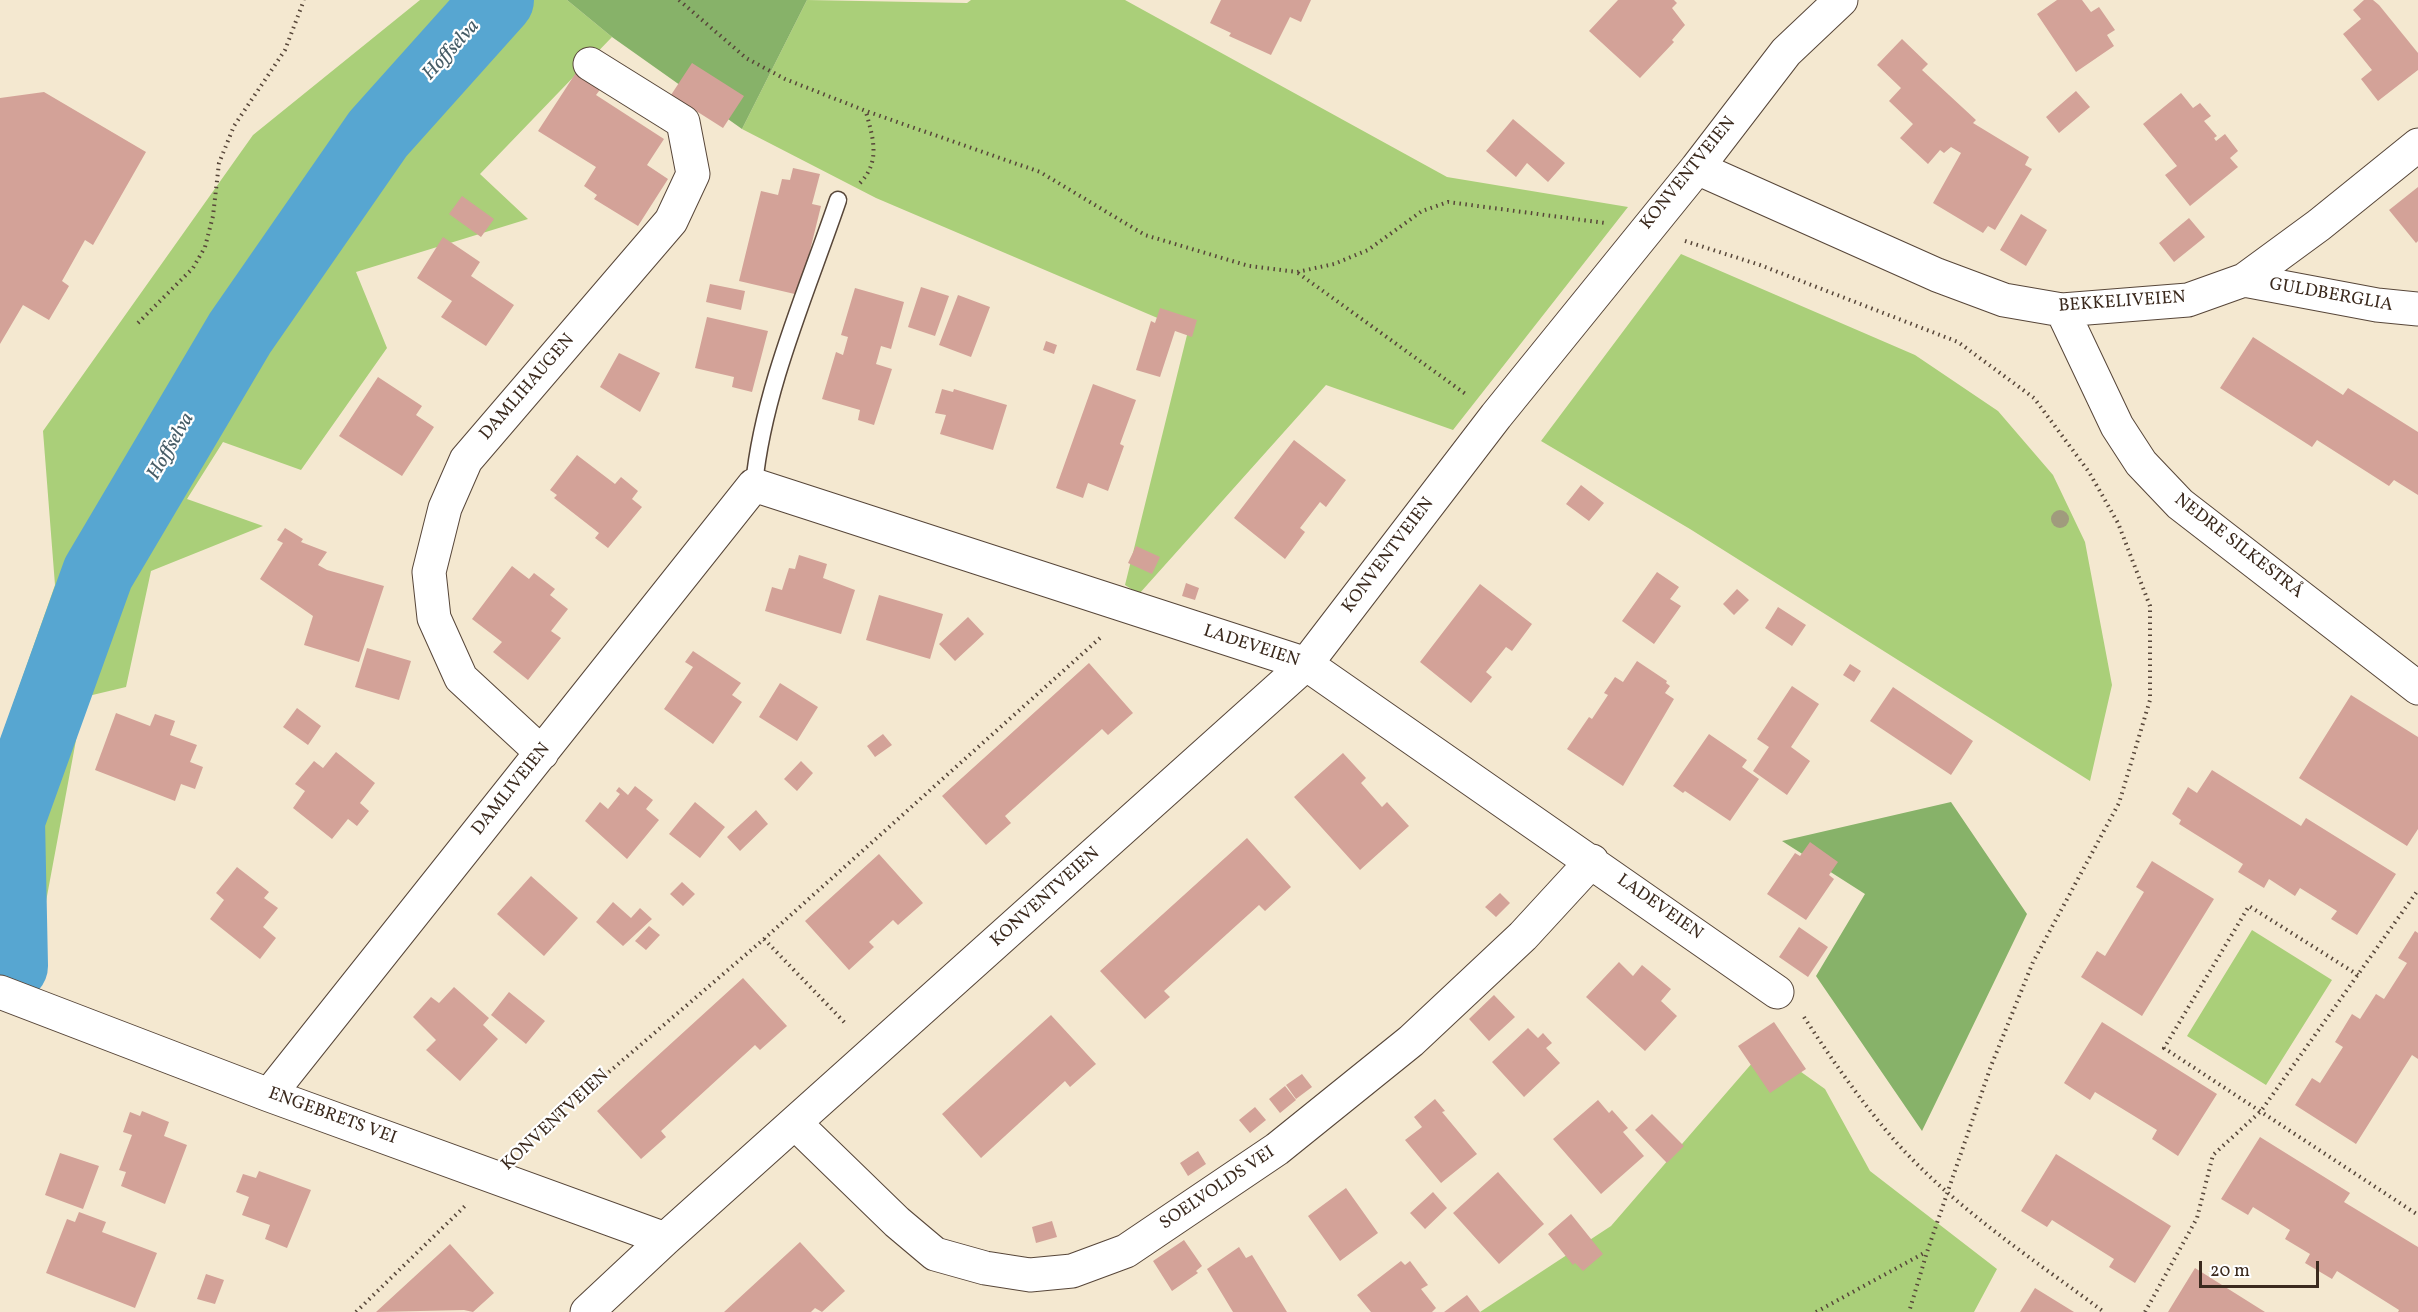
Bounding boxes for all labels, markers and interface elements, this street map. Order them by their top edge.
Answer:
water label: Hoffselva [418,16,486,86]
street label: KONVENTVEIEN [1637,113,1741,235]
street label: GULDBERGLIA [2267,274,2395,318]
street label: BEKKELIVEIEN [2058,288,2186,318]
street label: DAMLIHAUGEN [476,330,580,446]
water label: Hoffselva [143,409,201,485]
street label: NEDRE SILKESTRÅ [2169,490,2307,604]
street label: KONVENTVEIEN [1339,494,1439,618]
street label: LADEVEIEN [1200,621,1302,673]
street label: DAMLIVEIEN [468,740,556,840]
street label: KONVENTVEIEN [987,843,1105,953]
street label: LADEVEIEN [1612,870,1706,946]
street label: KONVENTVEIEN [498,1066,614,1176]
street label: ENGEBRETS VEI [265,1084,399,1150]
street label: SOELVOLDS VEI [1156,1143,1280,1235]
scale bar [2202,1249,2322,1287]
text: 20 m [2210,1259,2250,1284]

